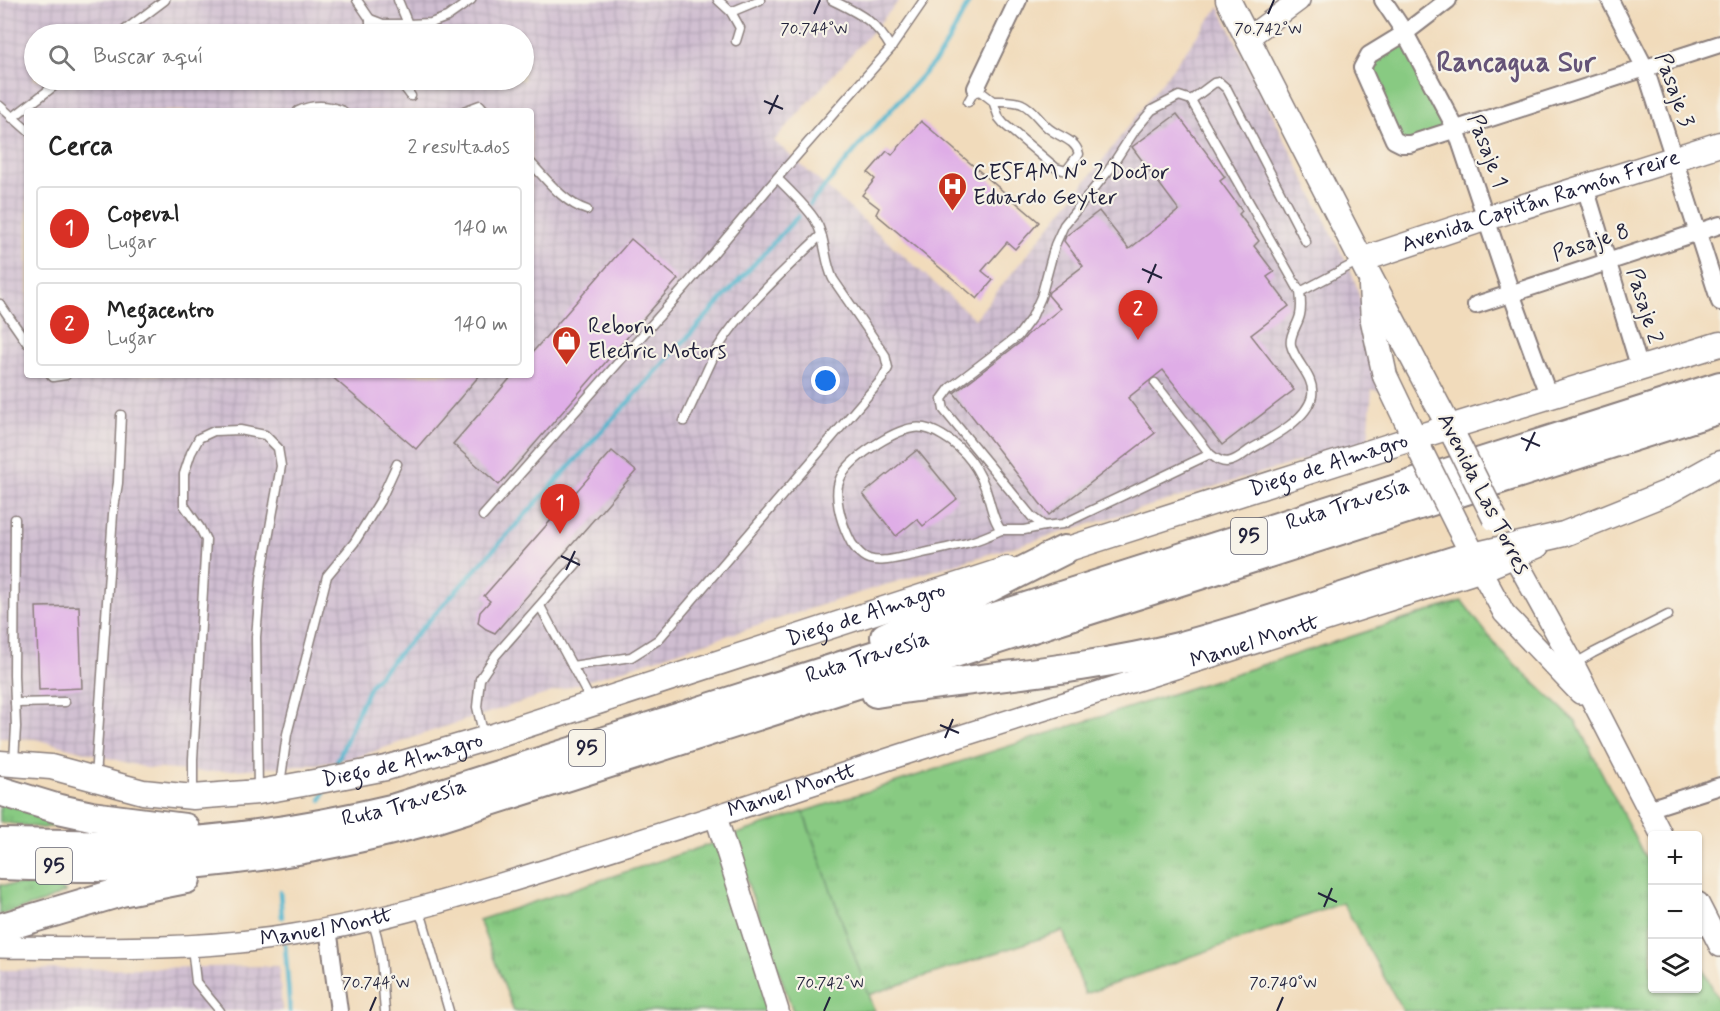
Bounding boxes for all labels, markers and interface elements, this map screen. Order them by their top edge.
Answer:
text: 70.744°W [781,20,847,40]
text: 70.742°W [1234,20,1302,40]
search box [24,24,534,90]
icon: search [45,41,78,74]
text: Buscar aquí [93,43,204,71]
district label: Rancagua Sur [1437,45,1597,83]
street label: Pasaje 3 [1648,49,1700,131]
street label: Pasaje 1 [1460,110,1514,192]
text: Cerca [48,130,113,164]
text: 2 resultados [407,134,510,161]
street label: Avenida Capitán Ramón Freire [1398,144,1683,259]
place label: CESFAM N° 2 Doctor Eduardo Geyter [973,159,1169,212]
hospital icon: CESFAM N° 2 Doctor Eduardo Geyter [936,170,968,212]
text: Copeval [107,201,179,229]
text: 1 [65,215,74,242]
text: 140 m [454,215,508,242]
street label: Pasaje 8 [1549,217,1633,269]
text: Lugar [107,229,156,256]
street label: Pasaje 2 [1619,265,1669,347]
pin: 2 [1118,290,1158,340]
text: Megacentro [107,297,214,325]
text: 2 [65,311,74,338]
text: 140 m [454,311,508,338]
place label: Reborn Electric Motors [588,313,727,366]
shop icon: Reborn Electric Motors [551,324,583,366]
text: Lugar [107,325,156,352]
your location [811,366,840,395]
street label: Avenida Las Torres [1430,409,1536,580]
street label: Diego de Almagro [1246,427,1412,504]
street label: Ruta Travesía [1282,472,1413,537]
pin: 1 [540,484,580,534]
road number: 95 [1231,518,1267,554]
street label: Diego de Almagro [783,576,949,654]
street label: Manuel Montt [1187,608,1324,676]
street label: Ruta Travesía [802,625,933,690]
street label: Diego de Almagro [320,726,486,794]
road number: 95 [569,730,605,766]
street label: Manuel Montt [724,756,861,825]
street label: Ruta Travesía [339,772,470,833]
map controls [1648,831,1702,993]
button: + [1648,831,1702,885]
road number: 95 [36,848,72,884]
button: − [1648,885,1702,939]
street label: Manuel Montt [258,901,396,954]
button: layers [1648,939,1702,993]
text: 70.744°W [343,974,409,994]
text: 70.742°W [796,974,864,994]
text: 70.740°W [1249,974,1317,994]

